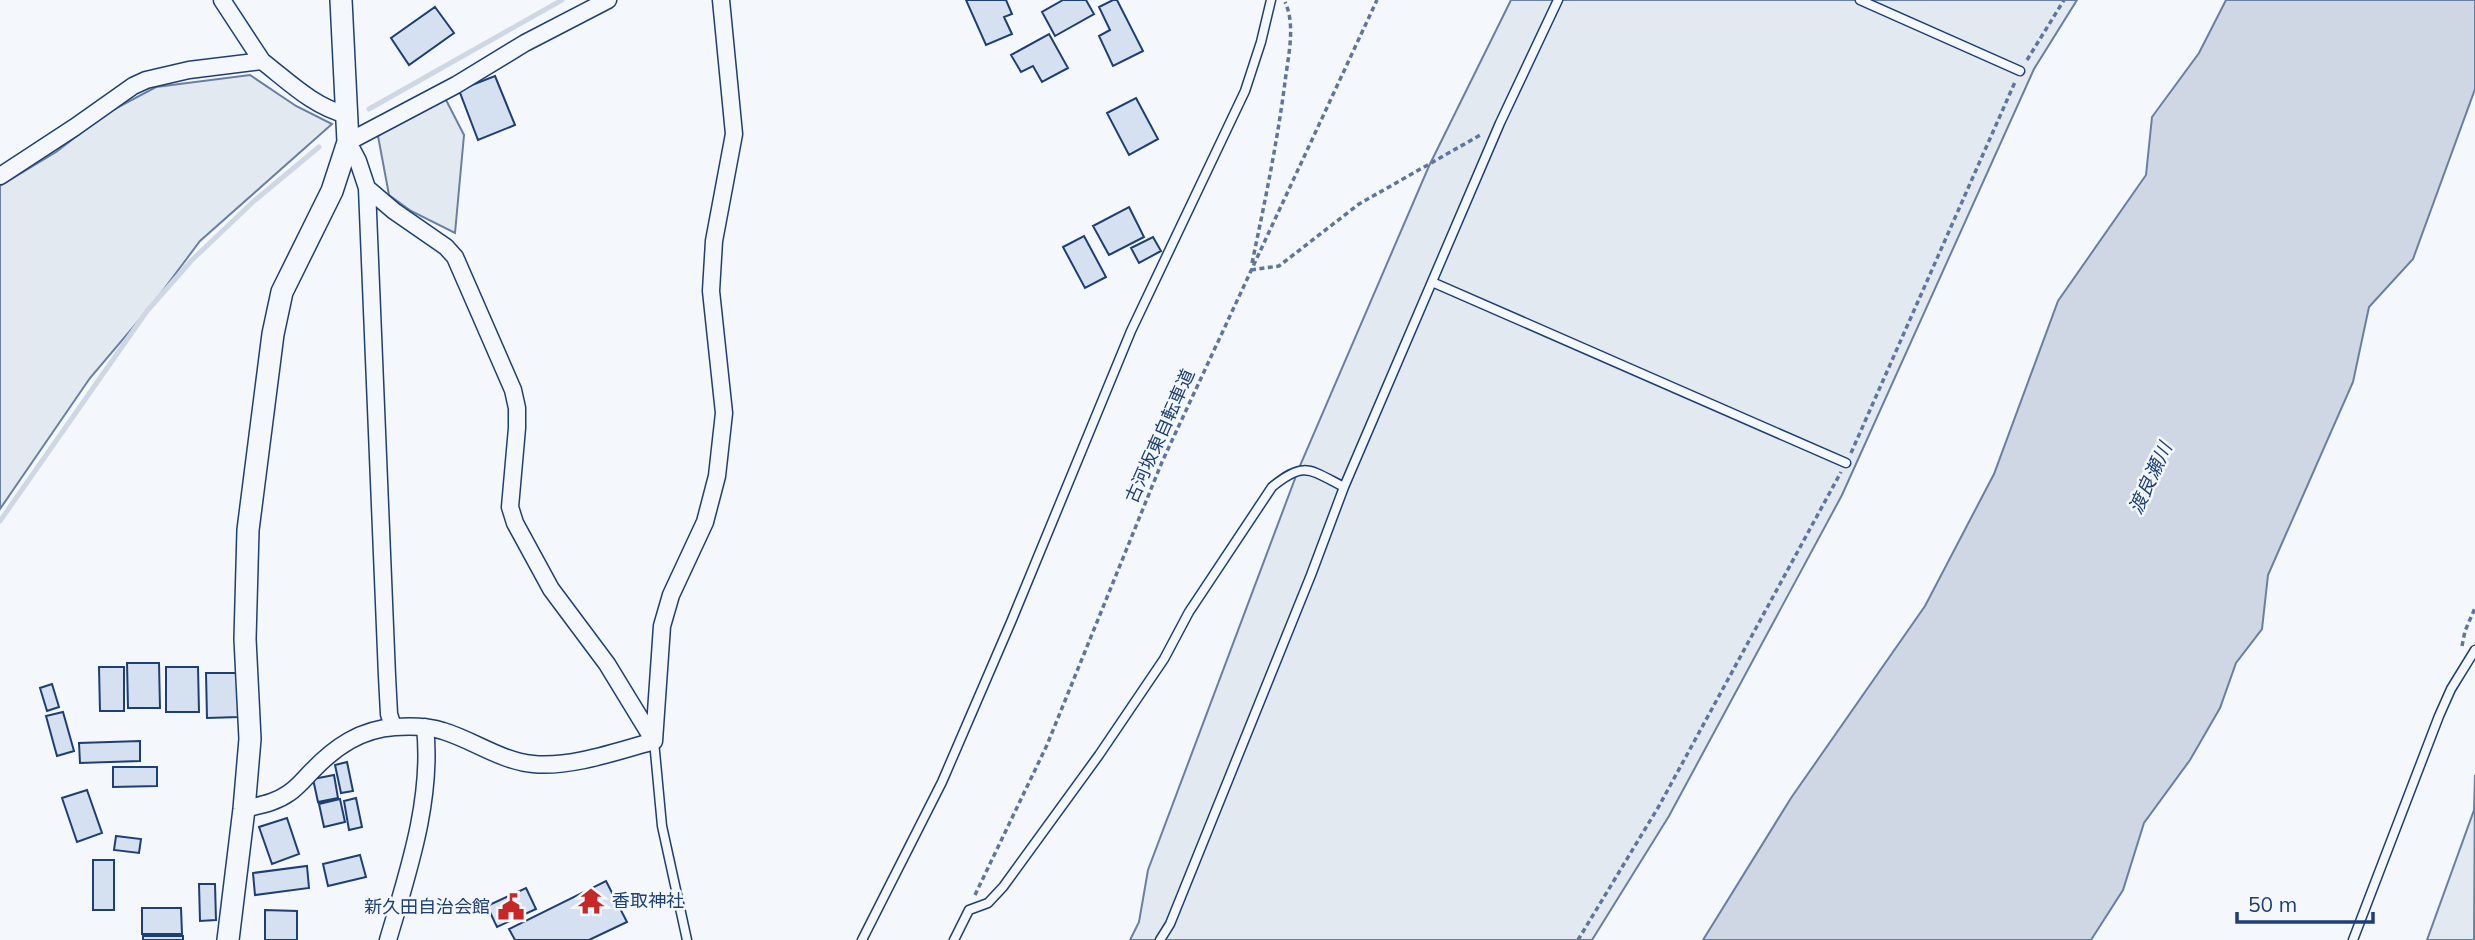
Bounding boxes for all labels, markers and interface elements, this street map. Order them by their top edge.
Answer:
street label: 古河坂東自転車道 [1120,365,1199,506]
water label: 渡良瀬川 [2123,437,2178,518]
scale bar [2237,880,2374,924]
temple icon: 香取神社 [576,886,606,916]
place label: 香取神社 [612,889,684,912]
text: 50 m [2248,891,2297,917]
public building icon: 新久田自治会館 [496,892,526,922]
place label: 新久田自治会館 [364,895,490,918]

